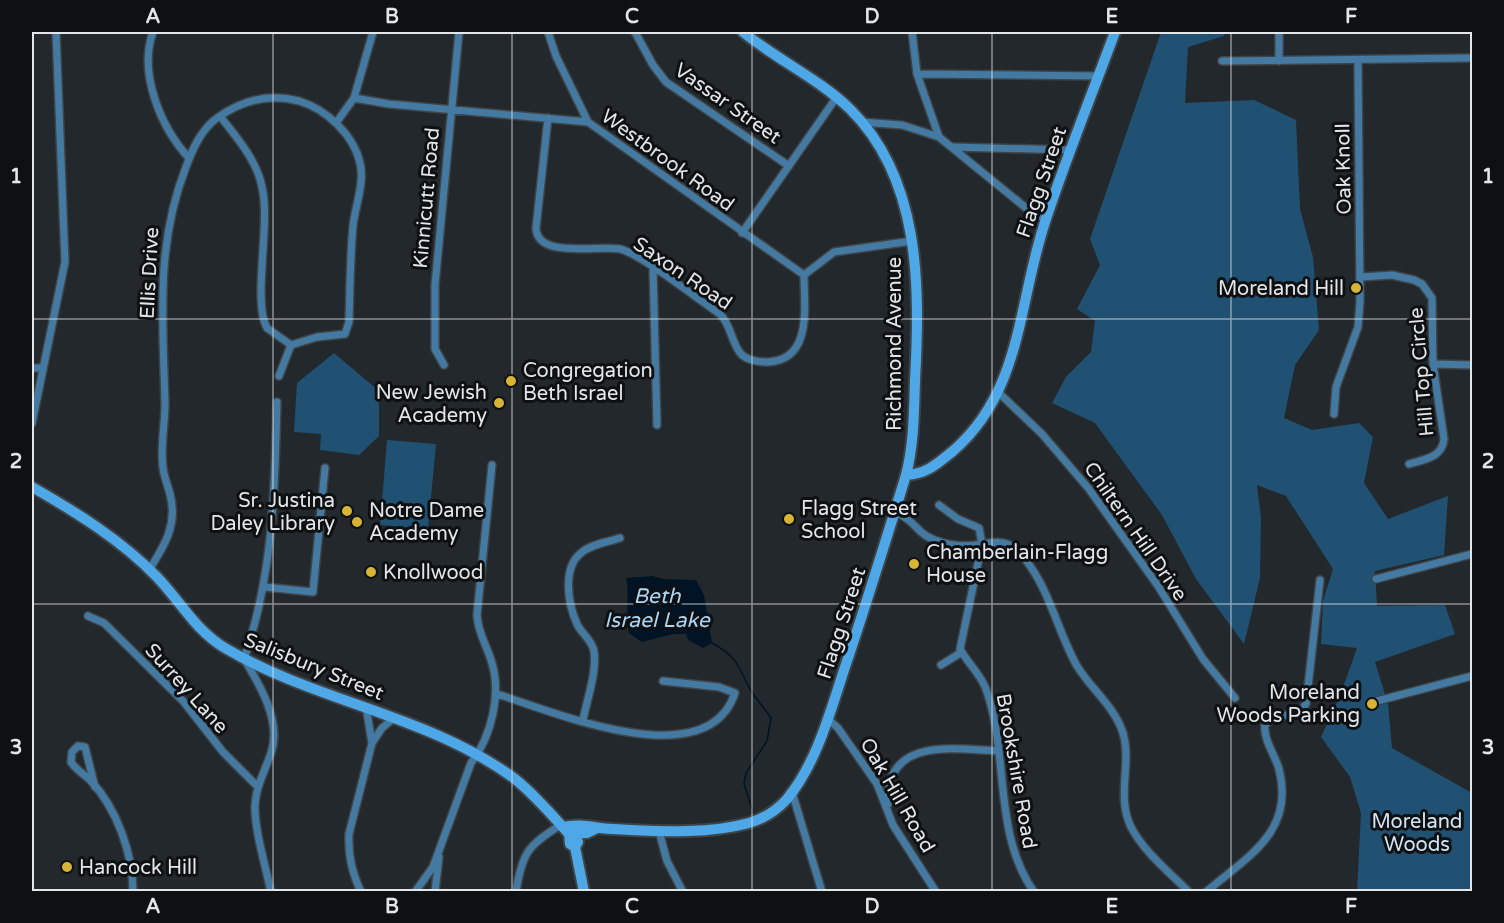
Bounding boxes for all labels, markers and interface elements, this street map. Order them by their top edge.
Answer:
text: A [146,5,161,29]
text: B [385,5,399,29]
text: C [625,5,639,29]
text: D [864,5,880,29]
text: E [1106,5,1119,29]
text: F [1345,5,1357,29]
street label: Vassar Street [670,58,786,150]
street label: Westbrook Road [596,105,739,217]
street label: Flagg Street [1012,123,1072,241]
street label: Oak Knoll [1331,123,1357,215]
street label: Kinnicutt Road [409,127,445,270]
text: 1 [10,165,22,189]
text: 1 [1482,165,1494,189]
street label: Ellis Drive [136,227,164,320]
street label: Saxon Road [629,232,736,316]
street label: Richmond Avenue [883,257,907,431]
place label: Moreland Hill [1218,277,1344,301]
marker: Moreland Hill [1349,281,1363,295]
street label: Hill Top Circle [1404,307,1440,437]
place label: Congregation Beth Israel [523,359,653,406]
marker: Congregation Beth Israel [504,374,518,388]
place label: New Jewish Academy [376,381,487,428]
marker: New Jewish Academy [492,396,506,410]
text: 2 [10,450,22,474]
text: 2 [1482,450,1494,474]
street label: Chiltern Hill Drive [1078,457,1192,606]
place label: Sr. Justina Daley Library [210,489,335,536]
place label: Flagg Street School [801,497,917,544]
place label: Notre Dame Academy [369,499,484,546]
marker: Sr. Justina Daley Library [340,504,354,518]
marker: Flagg Street School [782,512,796,526]
marker: Notre Dame Academy [350,515,364,529]
place label: Chamberlain-Flagg House [926,541,1108,588]
marker: Chamberlain-Flagg House [907,557,921,571]
place label: Knollwood [383,561,483,585]
street label: Flagg Street [813,564,871,682]
marker: Knollwood [364,565,378,579]
water label: Beth Israel Lake [604,584,711,633]
street label: Salisbury Street [240,628,387,706]
street label: Surrey Lane [140,639,233,739]
place label: Moreland Woods Parking [1216,681,1360,728]
street label: Brookshire Road [991,692,1041,851]
marker: Moreland Woods Parking [1365,697,1379,711]
street label: Oak Hill Road [855,734,940,857]
text: 3 [10,736,22,760]
text: 3 [1482,736,1494,760]
park label: Moreland Woods [1372,810,1462,857]
place label: Hancock Hill [79,856,197,880]
marker: Hancock Hill [60,860,74,874]
text: A [146,895,161,919]
text: B [385,895,399,919]
text: C [625,895,639,919]
text: D [864,895,880,919]
text: E [1106,895,1119,919]
text: F [1345,895,1357,919]

